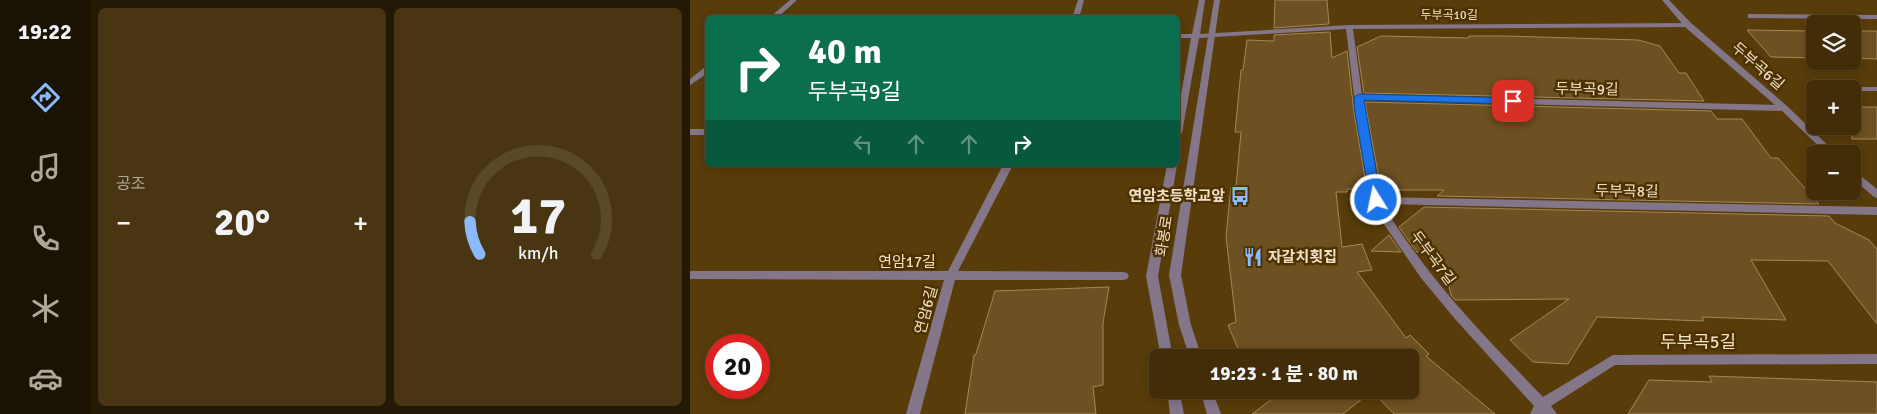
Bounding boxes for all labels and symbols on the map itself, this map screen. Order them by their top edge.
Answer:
street label: 두부곡10길 [1420,8,1478,23]
street label: 두부곡6길 [1728,38,1788,94]
street label: 두부곡9길 [1555,79,1619,99]
pin [1492,80,1534,122]
position arrow [1349,173,1401,225]
street label: 두부곡8길 [1595,181,1659,201]
bus stop icon: 연암초등학교앞 [1229,185,1251,207]
place label: 연암초등학교앞 [1128,187,1225,205]
street label: 화봉로 [1152,214,1176,258]
street label: 두부곡7길 [1407,227,1459,289]
restaurant icon: 자갈치횟집 [1242,246,1264,268]
place label: 자갈치횟집 [1268,248,1337,266]
street label: 연암17길 [878,253,936,271]
street label: 연암6길 [911,284,941,336]
street label: 두부곡5길 [1660,331,1736,353]
speed limit sign: 20 [705,334,770,399]

